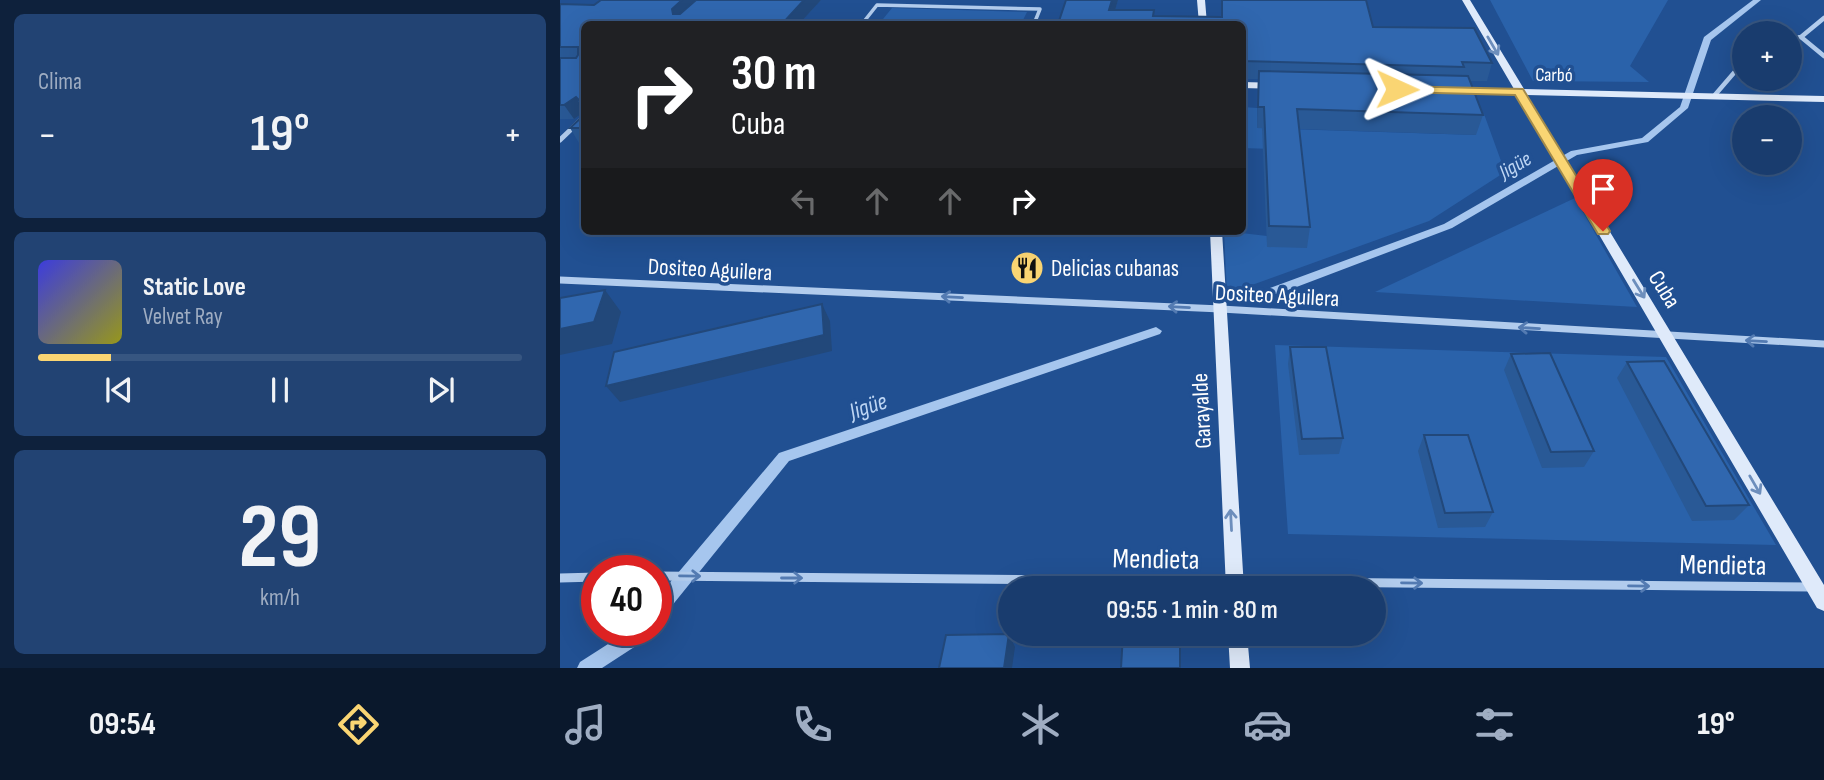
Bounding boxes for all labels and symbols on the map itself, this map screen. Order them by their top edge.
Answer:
one-way arrow [1486,35,1500,55]
position arrow [1360,52,1434,126]
street label: Carbó [1535,64,1573,87]
water label: Jigüe [1493,146,1536,186]
pin [1573,159,1633,231]
restaurant icon: Delicias cubanas [1008,249,1046,287]
street label: Dositeo Aguilera [647,253,773,287]
place label: Delicias cubanas [1051,255,1179,283]
street label: Cuba [1642,266,1686,314]
street label: Dositeo Aguilera [1214,279,1340,313]
one-way arrow [1631,279,1646,298]
one-way arrow [941,290,964,303]
one-way arrow [1169,300,1191,313]
one-way arrow [1517,321,1540,334]
one-way arrow [1745,334,1768,347]
street label: Garayalde [1186,372,1218,449]
water label: Jigüe [844,387,891,427]
one-way arrow [1748,474,1762,494]
one-way arrow [1225,509,1238,532]
street label: Mendieta [1112,542,1200,577]
street label: Mendieta [1679,548,1767,583]
speed limit sign: 40 [581,555,672,646]
one-way arrow [678,570,701,583]
one-way arrow [781,571,804,584]
one-way arrow [1400,576,1423,590]
one-way arrow [1628,579,1651,592]

